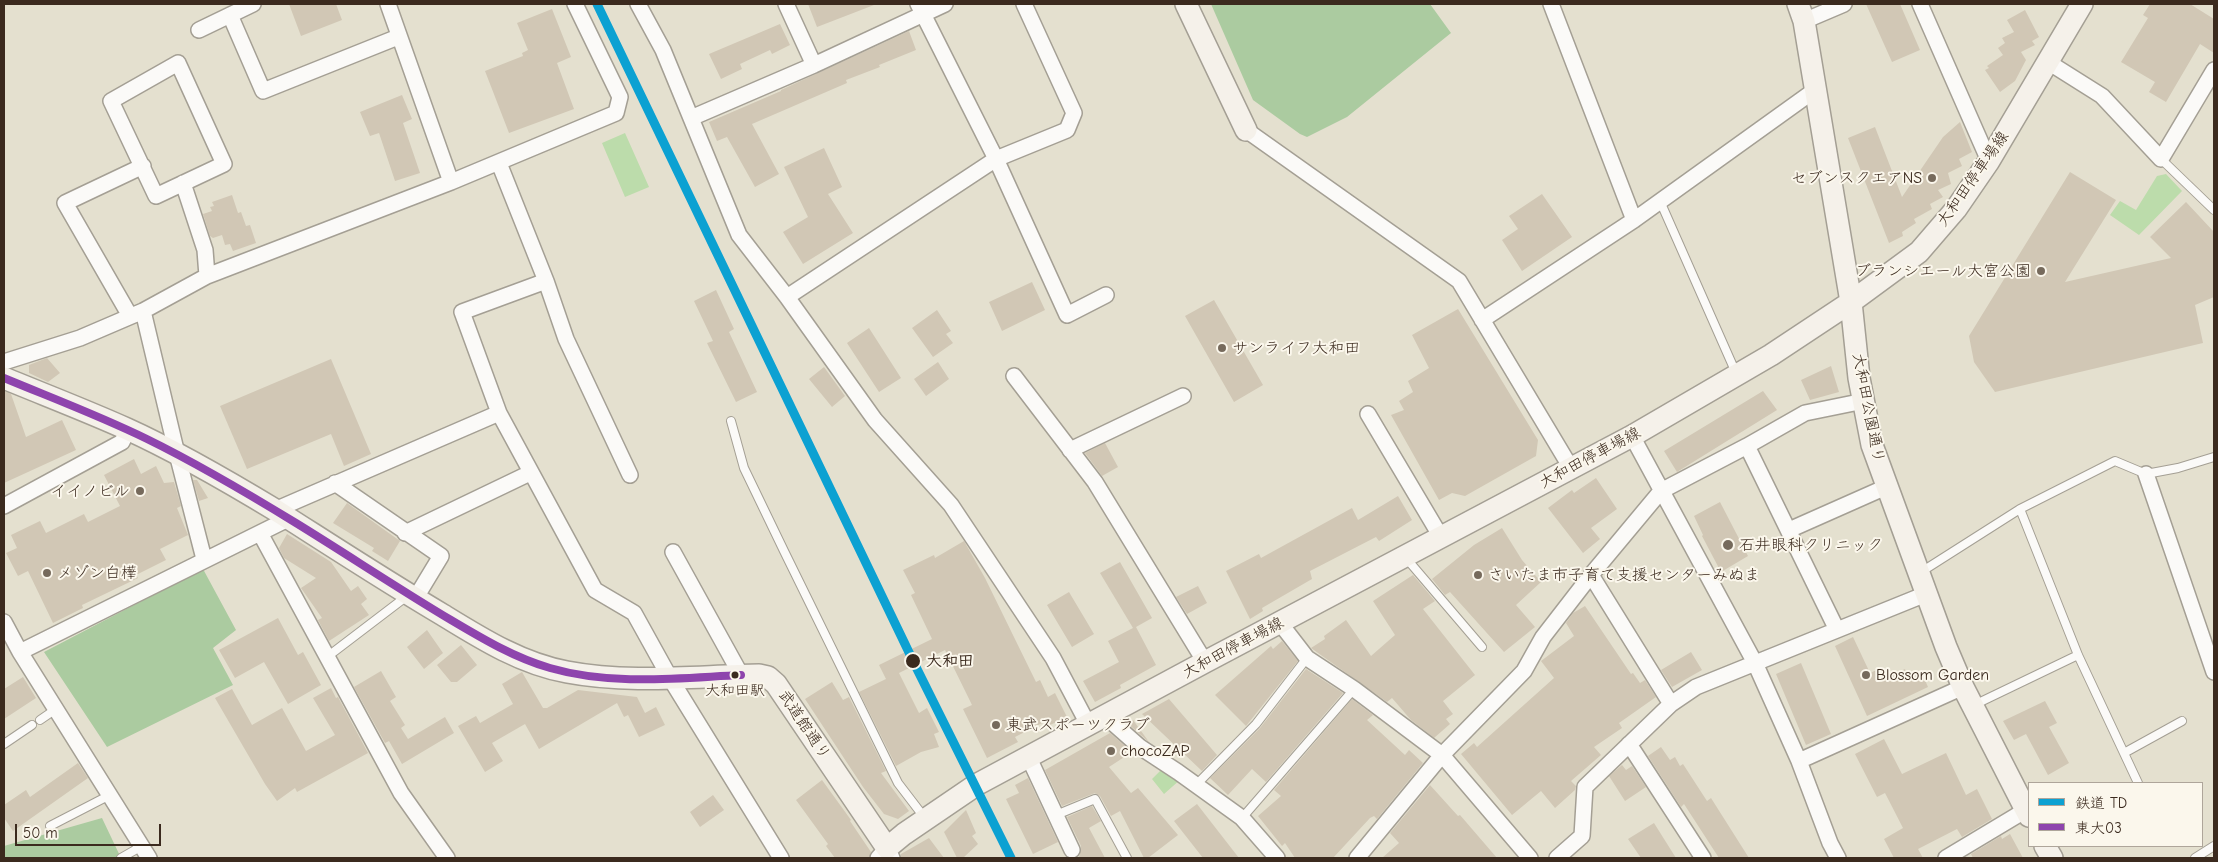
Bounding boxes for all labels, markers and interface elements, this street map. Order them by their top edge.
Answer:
street label: 大和田停車場線 [1933,128,2013,230]
place label: セブンスクエアNS [1791,168,1922,188]
marker: セブンスクエアNS [1926,172,1938,184]
place label: ブランシエール大宮公園 [1855,261,2031,281]
marker: ブランシエール大宮公園 [2035,265,2047,277]
place label: サンライフ大和田 [1232,338,1360,358]
marker: サンライフ大和田 [1216,342,1228,354]
street label: 大和田公園通り [1848,351,1888,465]
street label: 大和田停車場線 [1536,423,1644,493]
place label: イイノビル [50,481,130,501]
marker: イイノビル [134,485,146,497]
place label: 石井眼科クリニック [1739,535,1883,555]
marker: 石井眼科クリニック [1721,538,1735,552]
place label: メゾン白樺 [57,563,137,583]
place label: さいたま市子育て支援センターみぬま [1488,565,1760,585]
marker: メゾン白樺 [41,567,53,579]
marker: さいたま市子育て支援センターみぬま [1472,569,1484,581]
street label: 大和田停車場線 [1179,613,1287,683]
place label: 大和田 [926,651,974,671]
marker: 大和田 [904,652,922,670]
place label: Blossom Garden [1876,665,1989,685]
marker: Blossom Garden [1860,669,1872,681]
marker: 大和田駅 [730,670,740,680]
place label: 大和田駅 [705,682,765,700]
street label: 武道館通り [774,686,834,764]
place label: 東武スポーツクラブ [1006,715,1150,735]
marker: 東武スポーツクラブ [990,719,1002,731]
place label: chocoZAP [1121,741,1189,761]
marker: chocoZAP [1105,745,1117,757]
legend [2028,782,2203,847]
text: 鉄道 TD [2075,794,2127,812]
scale bar [18,814,164,846]
text: 東大03 [2075,819,2122,837]
text: 50 m [23,824,58,842]

